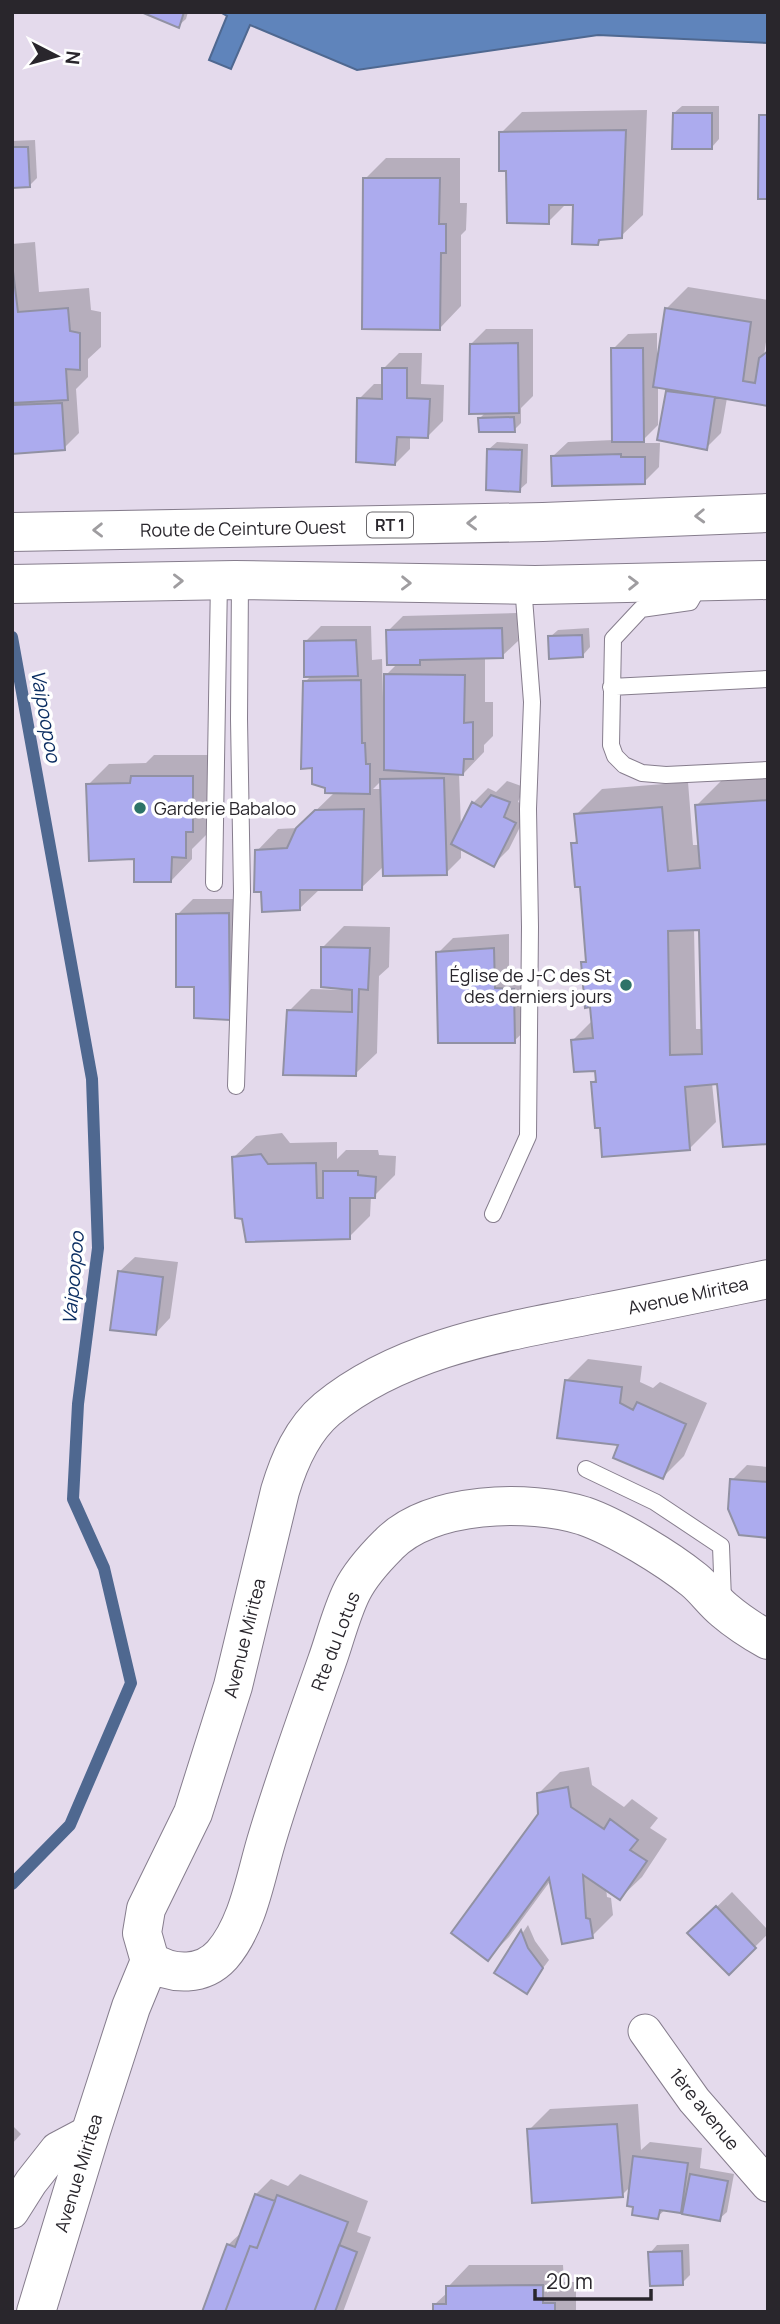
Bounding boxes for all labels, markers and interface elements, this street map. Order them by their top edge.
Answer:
north arrow [21,21,91,91]
text: N [59,50,87,66]
one-way arrow [694,508,705,523]
road number: RT 1 [367,512,413,538]
street label: Route de Ceinture Ouest [140,514,346,542]
one-way arrow [466,516,477,531]
one-way arrow [92,523,103,538]
one-way arrow [174,573,184,589]
one-way arrow [401,575,412,590]
one-way arrow [629,575,639,591]
water label: Vaipoopoo [25,668,67,766]
place label: Garderie Babaloo [154,796,296,820]
marker: Garderie Babaloo [132,800,148,816]
place label: Église de J-C des St des derniers jours [449,963,612,1008]
marker: Église de J-C des St des derniers jours [618,977,634,993]
water label: Vaipoopoo [56,1229,90,1325]
street label: Avenue Miritea [626,1271,750,1319]
street label: Avenue Miritea [218,1576,270,1700]
street label: Rte du Lotus [305,1588,365,1694]
street label: 1ère avenue [665,2063,745,2155]
street label: Avenue Miritea [49,2111,107,2235]
scale bar [535,2258,650,2302]
text: 20 m [546,2267,593,2295]

